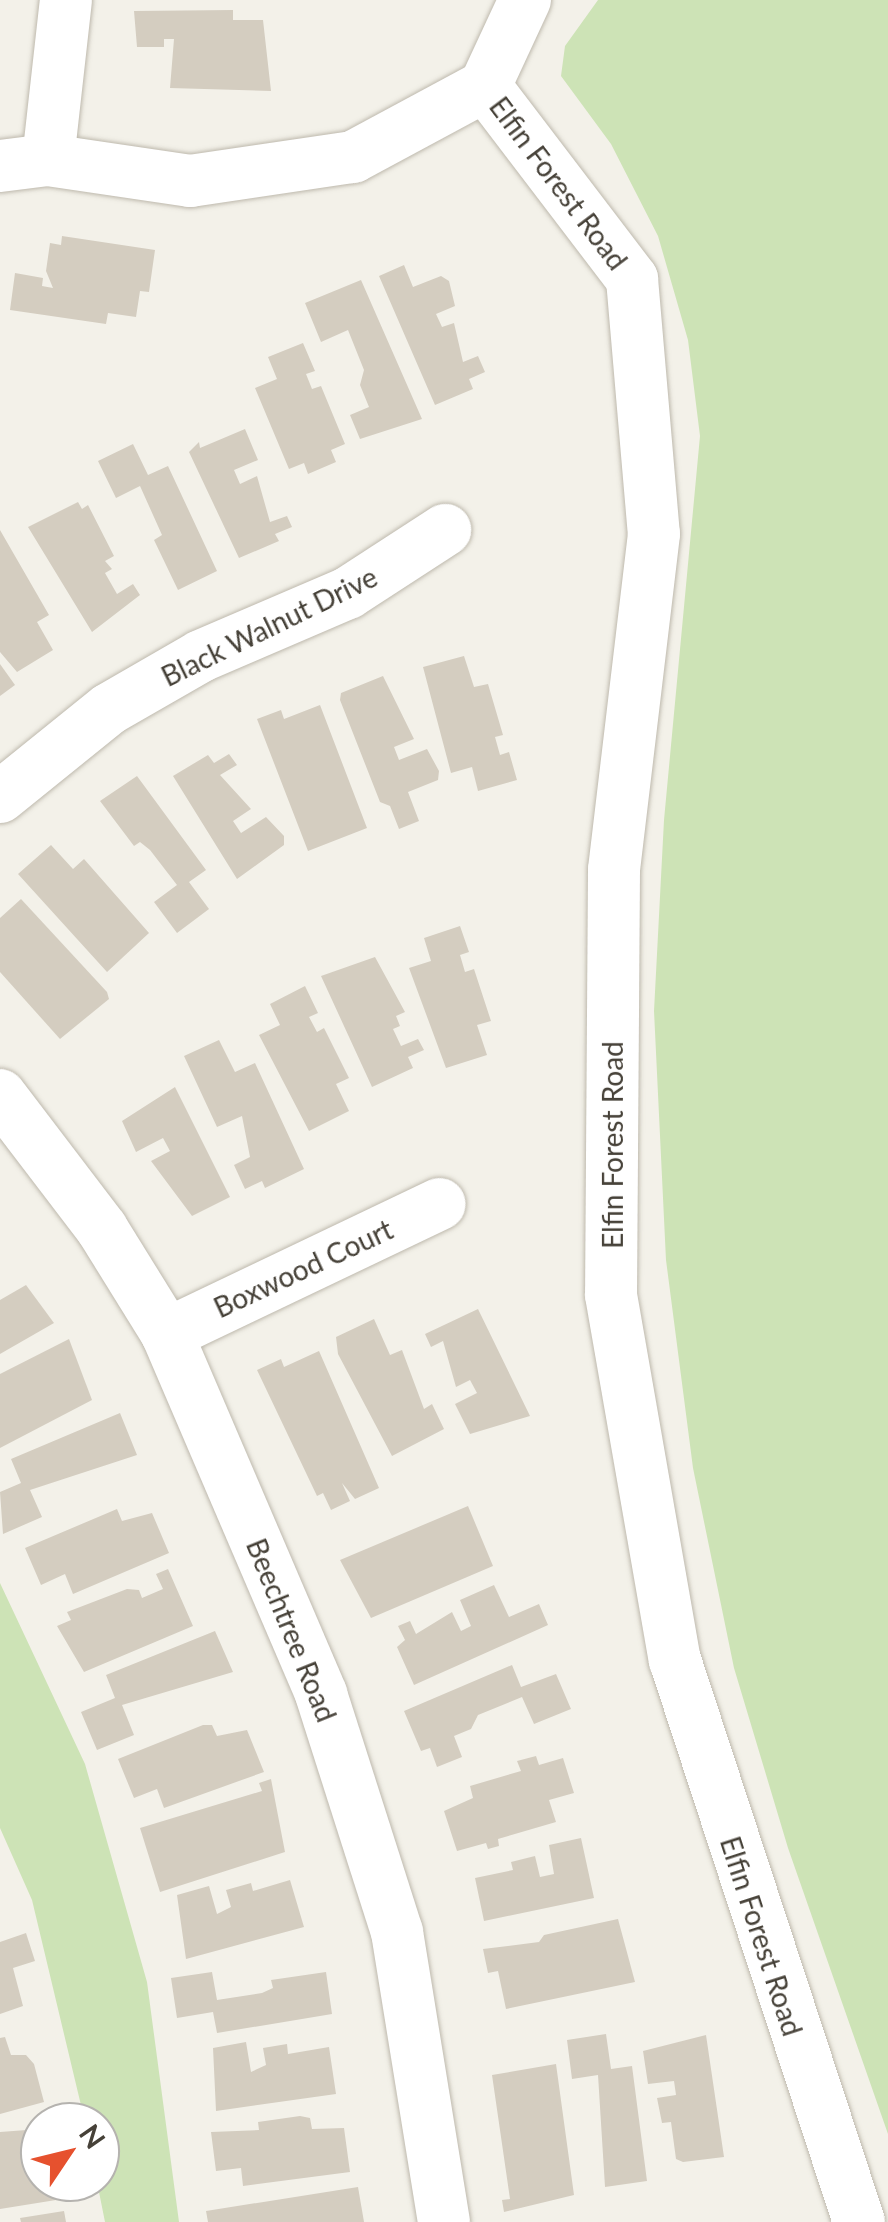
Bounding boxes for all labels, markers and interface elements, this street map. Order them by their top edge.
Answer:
street label: Elfin Forest Road [483,90,635,276]
street label: Black Walnut Drive [155,559,383,693]
street label: Elfin Forest Road [595,1041,629,1249]
street label: Boxwood Court [208,1212,398,1324]
street label: Beechtree Road [240,1533,344,1727]
street label: Elfin Forest Road [714,1832,810,2040]
north arrow [20,2102,120,2202]
text: N [73,2117,113,2155]

